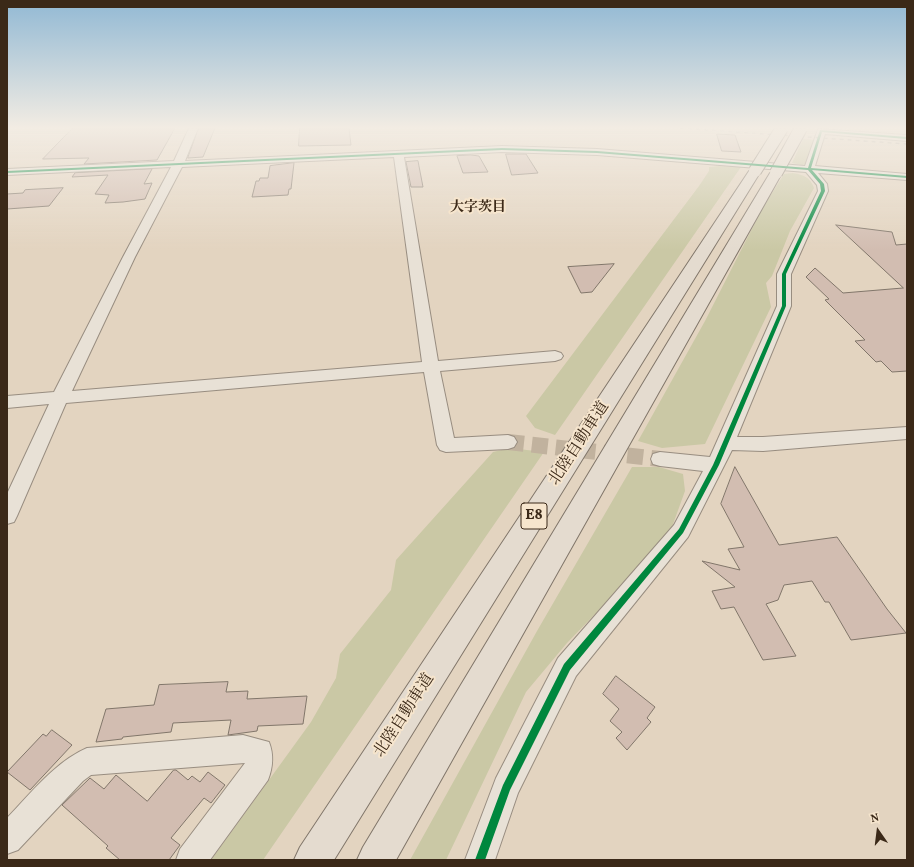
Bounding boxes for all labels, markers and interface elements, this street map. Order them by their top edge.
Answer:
district label: 大字茨目 [450,200,506,216]
street label: 北陸自動車道 [546,399,614,489]
road number: E8 [521,503,547,529]
street label: 北陸自動車道 [371,671,439,761]
north arrow [858,811,898,851]
text: N [869,811,881,827]

